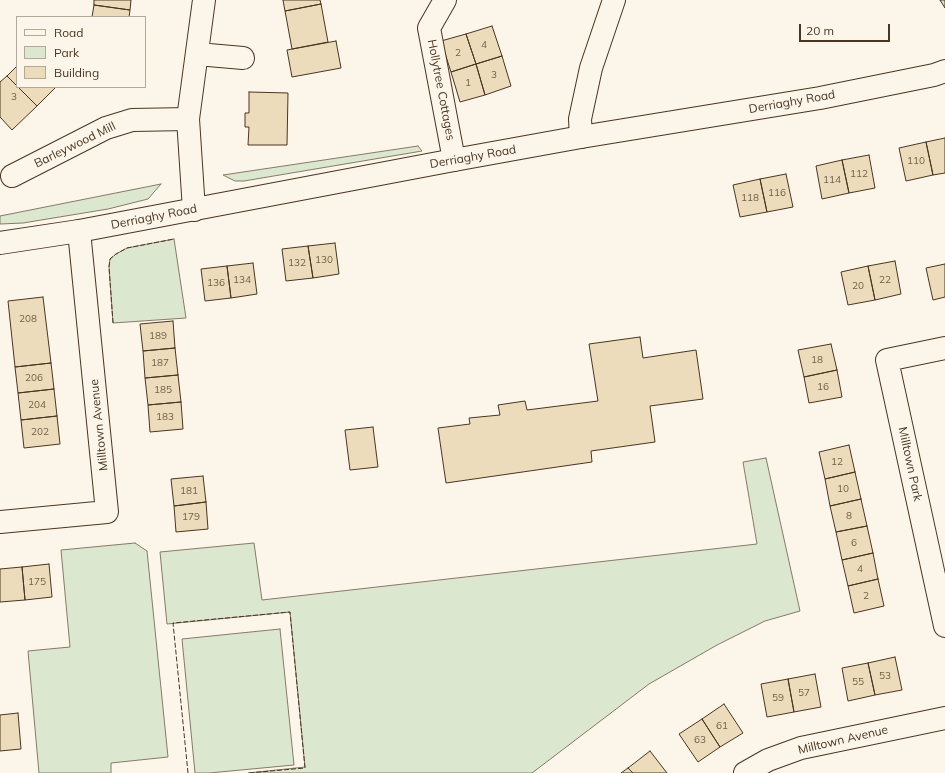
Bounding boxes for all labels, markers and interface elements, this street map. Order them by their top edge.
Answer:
legend [16,16,146,88]
scale bar [801,16,892,42]
text: 20 m [806,23,834,38]
text: Road [54,25,83,40]
street label: Hollytree Cottages [424,38,458,142]
house number: 4 [481,39,487,51]
text: Park [54,45,79,60]
house number: 2 [455,47,461,59]
text: Building [54,65,99,80]
house number: 3 [491,69,497,81]
house number: 1 [465,77,471,89]
street label: Derriaghy Road [748,87,836,117]
house number: 3 [11,91,17,103]
street label: Barleywood Mill [32,119,118,171]
street label: Derriaghy Road [429,142,517,172]
house number: 110 [907,155,925,167]
house number: 112 [850,168,868,180]
house number: 114 [823,174,841,186]
house number: 116 [768,187,786,199]
house number: 118 [741,192,759,204]
street label: Derriaghy Road [110,202,198,232]
house number: 130 [315,254,333,266]
house number: 132 [288,257,306,269]
house number: 134 [233,274,251,286]
house number: 22 [879,274,891,286]
house number: 136 [207,277,225,289]
house number: 20 [852,280,864,292]
house number: 208 [19,313,37,325]
house number: 189 [149,330,167,342]
house number: 18 [811,354,823,366]
house number: 187 [151,357,169,369]
house number: 206 [25,372,43,384]
street label: Milltown Avenue [87,378,111,472]
house number: 16 [817,381,829,393]
house number: 185 [154,384,172,396]
house number: 204 [28,399,46,411]
house number: 183 [156,411,174,423]
house number: 202 [31,426,49,438]
street label: Milltown Park [895,426,925,502]
house number: 12 [831,456,843,468]
house number: 10 [837,483,849,495]
house number: 181 [180,485,198,497]
house number: 8 [846,510,852,522]
house number: 179 [182,511,200,523]
house number: 6 [851,537,857,549]
house number: 4 [857,563,863,575]
house number: 175 [28,576,46,588]
house number: 2 [863,590,869,602]
house number: 53 [879,670,891,682]
house number: 55 [852,676,864,688]
house number: 57 [798,687,810,699]
house number: 59 [772,692,784,704]
house number: 61 [716,720,728,732]
street label: Milltown Avenue [796,723,890,757]
house number: 63 [694,734,706,746]

